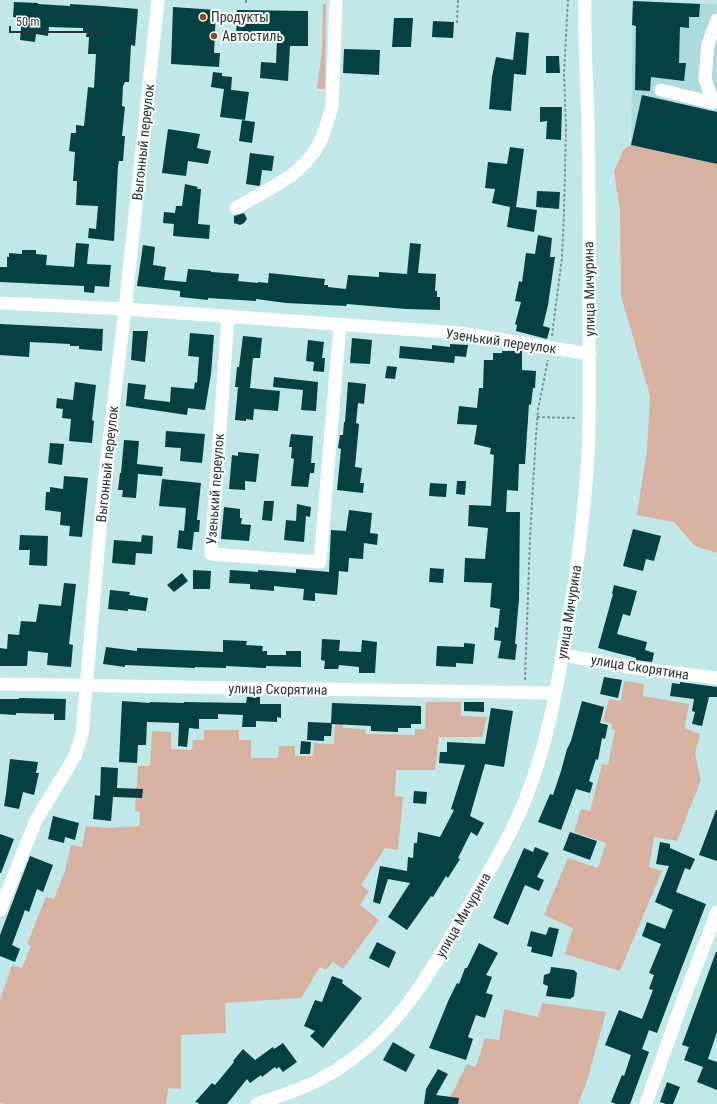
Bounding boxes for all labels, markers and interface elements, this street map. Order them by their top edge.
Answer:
scale bar [10,8,103,34]
place label: Продукты [211,9,269,25]
marker: Продукты [198,12,208,22]
text: 50 m [16,15,40,29]
place label: Автостиль [222,28,283,44]
marker: Автостиль [209,31,219,41]
street label: Выгонный переулок [129,83,157,201]
street label: улица Мичурина [580,241,598,337]
street label: Узенький переулок [445,325,558,357]
street label: Выгонный переулок [93,405,121,523]
street label: Узенький переулок [203,432,227,545]
street label: улица Мичурина [554,564,584,660]
street label: улица Скорятина [590,651,690,683]
street label: улица Скорятина [228,680,328,698]
street label: улица Мичурина [432,870,494,960]

